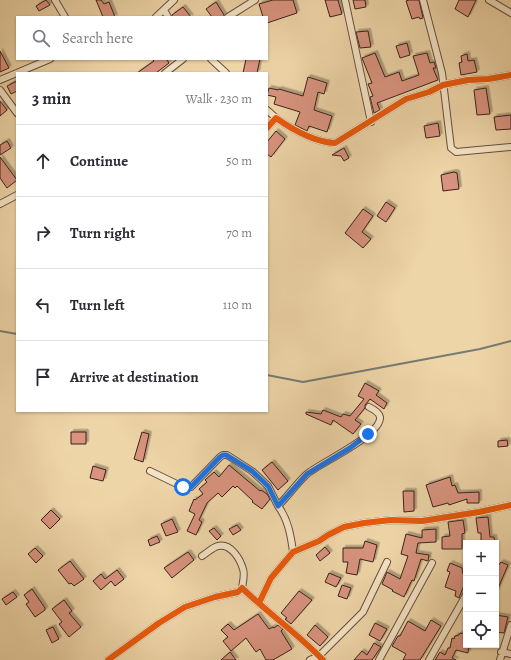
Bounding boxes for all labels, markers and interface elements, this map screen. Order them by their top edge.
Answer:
search box [16,16,268,60]
icon: search [30,27,52,49]
text: Search here [62,28,133,48]
text: 3 min [32,87,71,110]
text: Walk · 230 m [186,90,252,107]
icon: ahead [32,150,54,172]
text: Continue [70,151,128,171]
text: 50 m [226,152,252,169]
icon: right [32,222,54,244]
text: Turn right [70,223,135,243]
text: 70 m [226,224,252,241]
icon: left [32,294,54,316]
text: Turn left [70,295,125,315]
text: 110 m [223,296,252,313]
icon: arrive [32,366,54,388]
text: Arrive at destination [70,367,199,387]
route end [359,425,377,443]
route start [174,478,192,496]
map controls [463,540,499,648]
button: + [463,540,499,576]
button: − [463,576,499,612]
button: locate [463,612,499,648]

